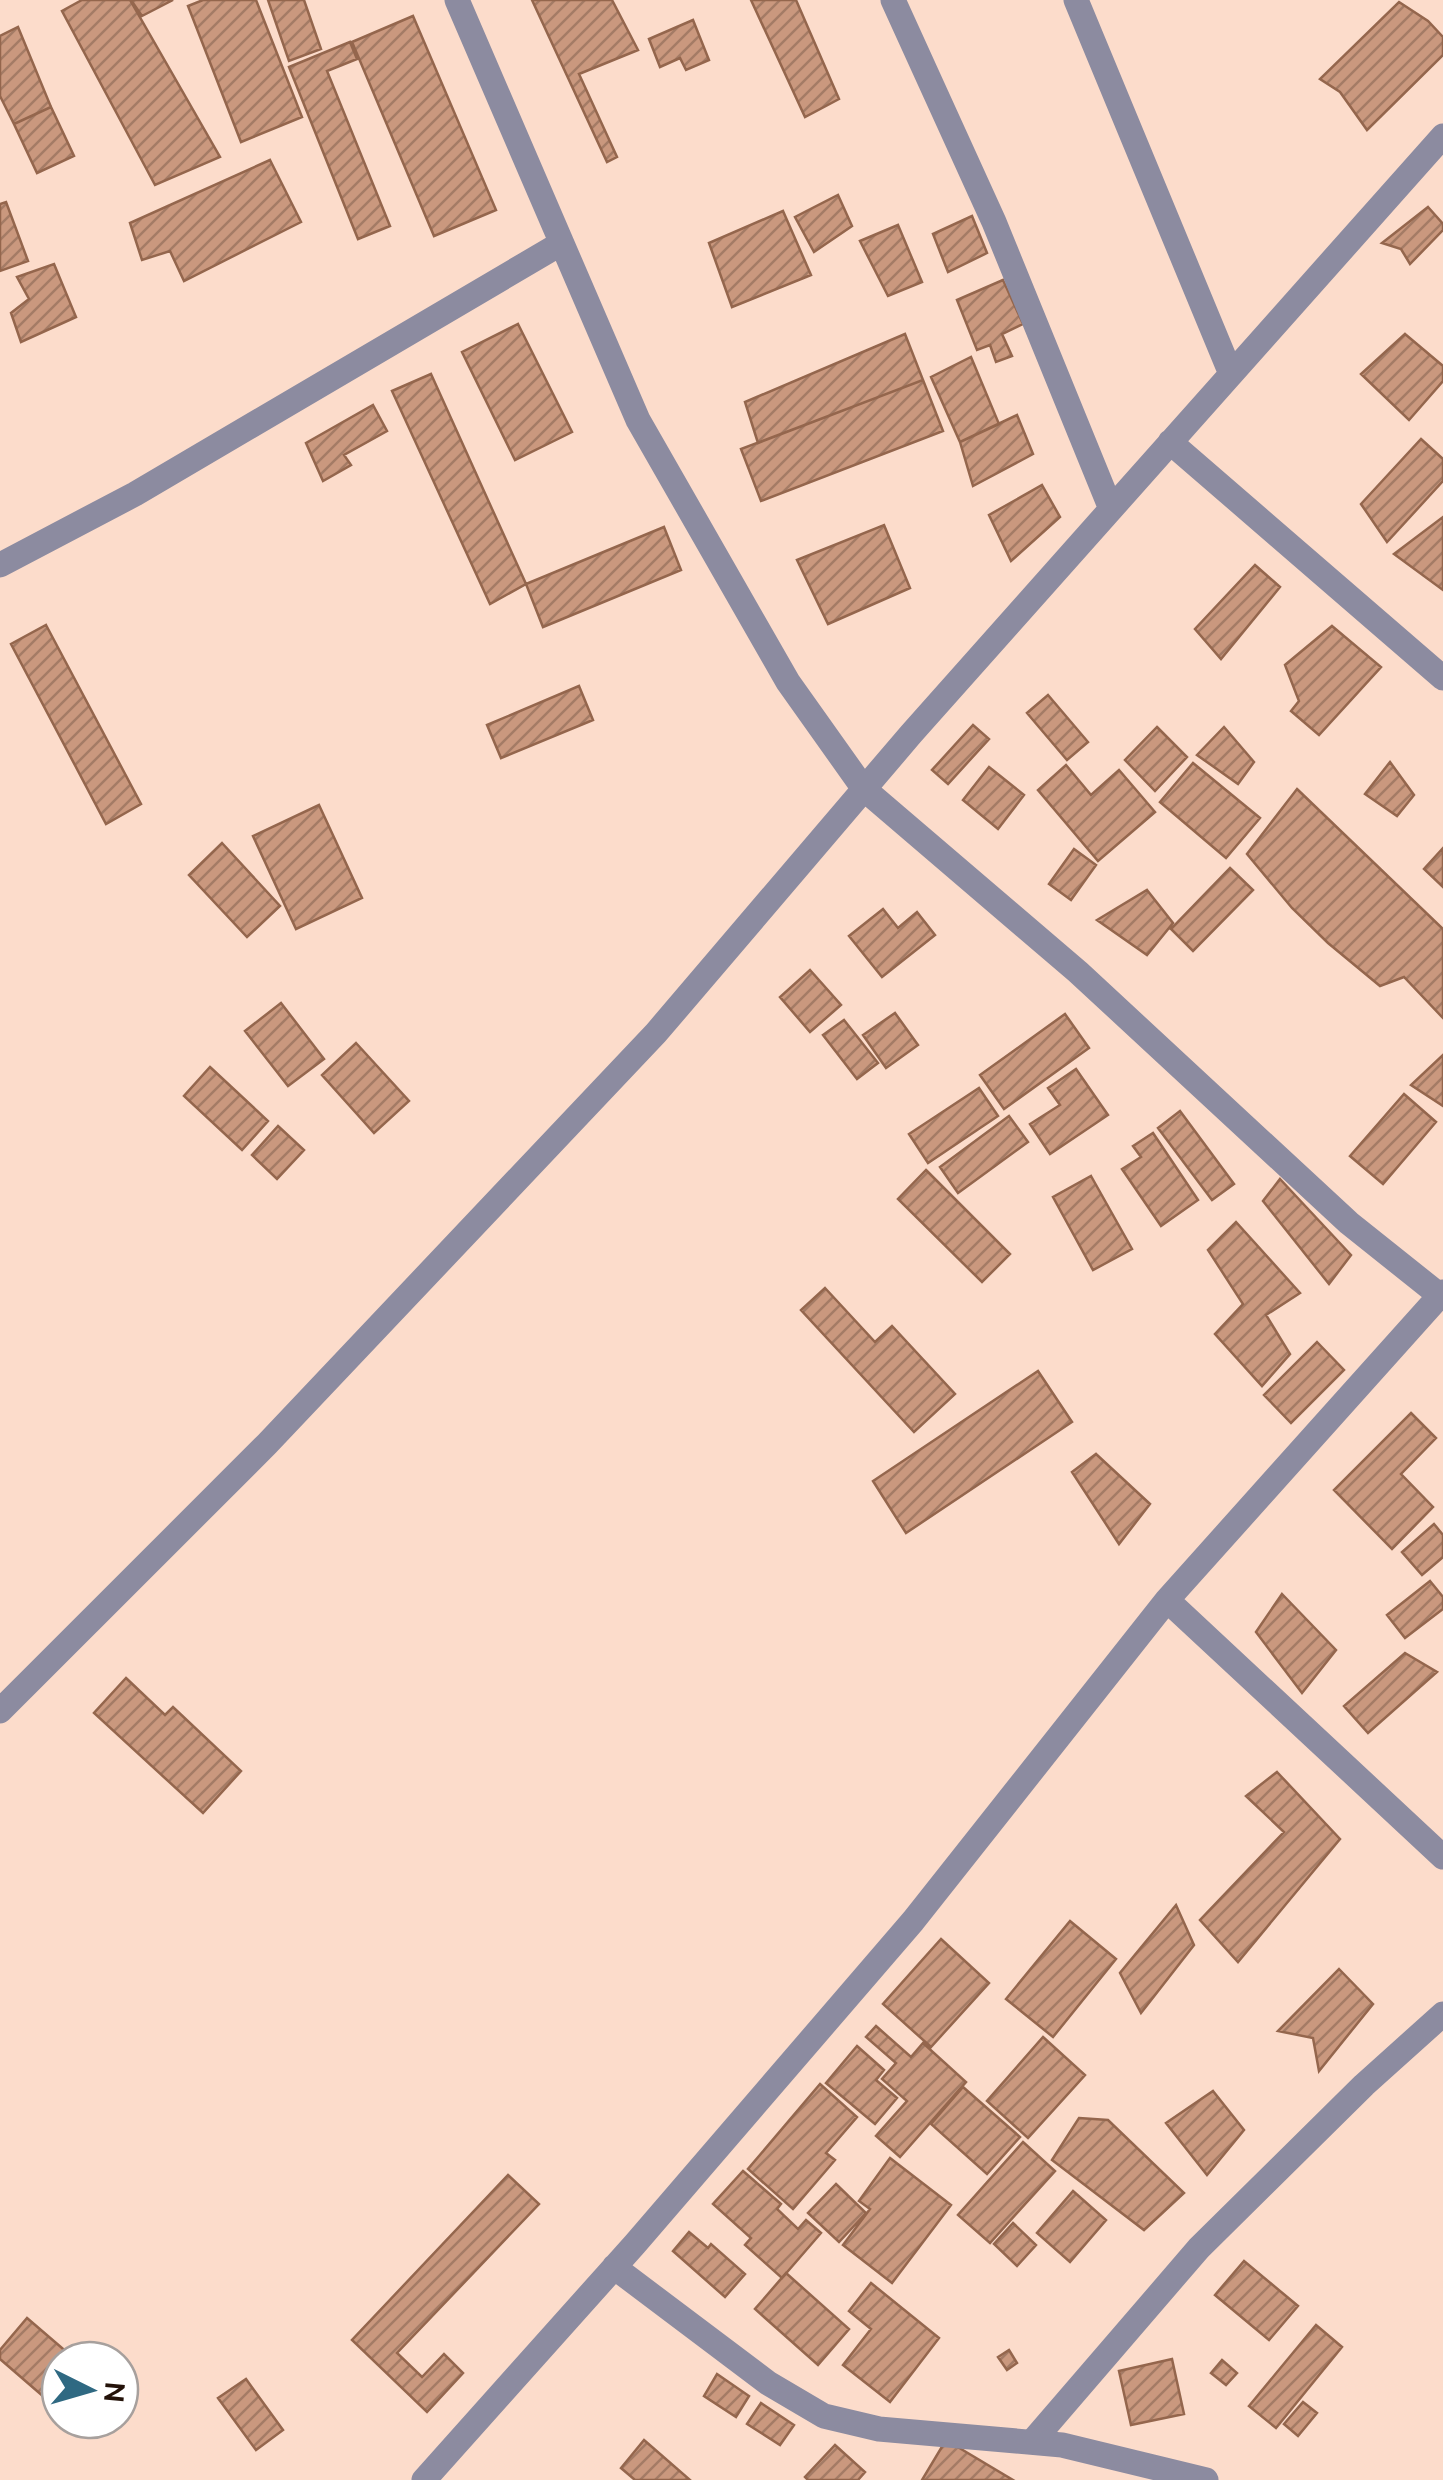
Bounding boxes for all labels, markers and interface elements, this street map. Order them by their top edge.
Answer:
north arrow [40,2340,140,2440]
text: N [99,2380,132,2404]

